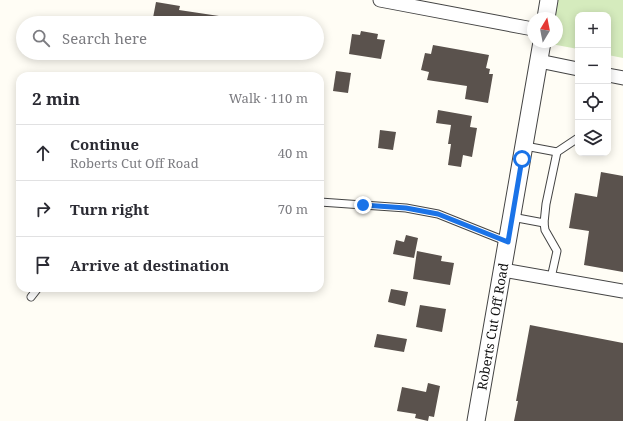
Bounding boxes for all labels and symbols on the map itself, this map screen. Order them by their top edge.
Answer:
north arrow [527,12,563,48]
route start [513,150,531,168]
route end [354,196,372,214]
street label: Roberts Cut Off Road [473,261,512,391]

